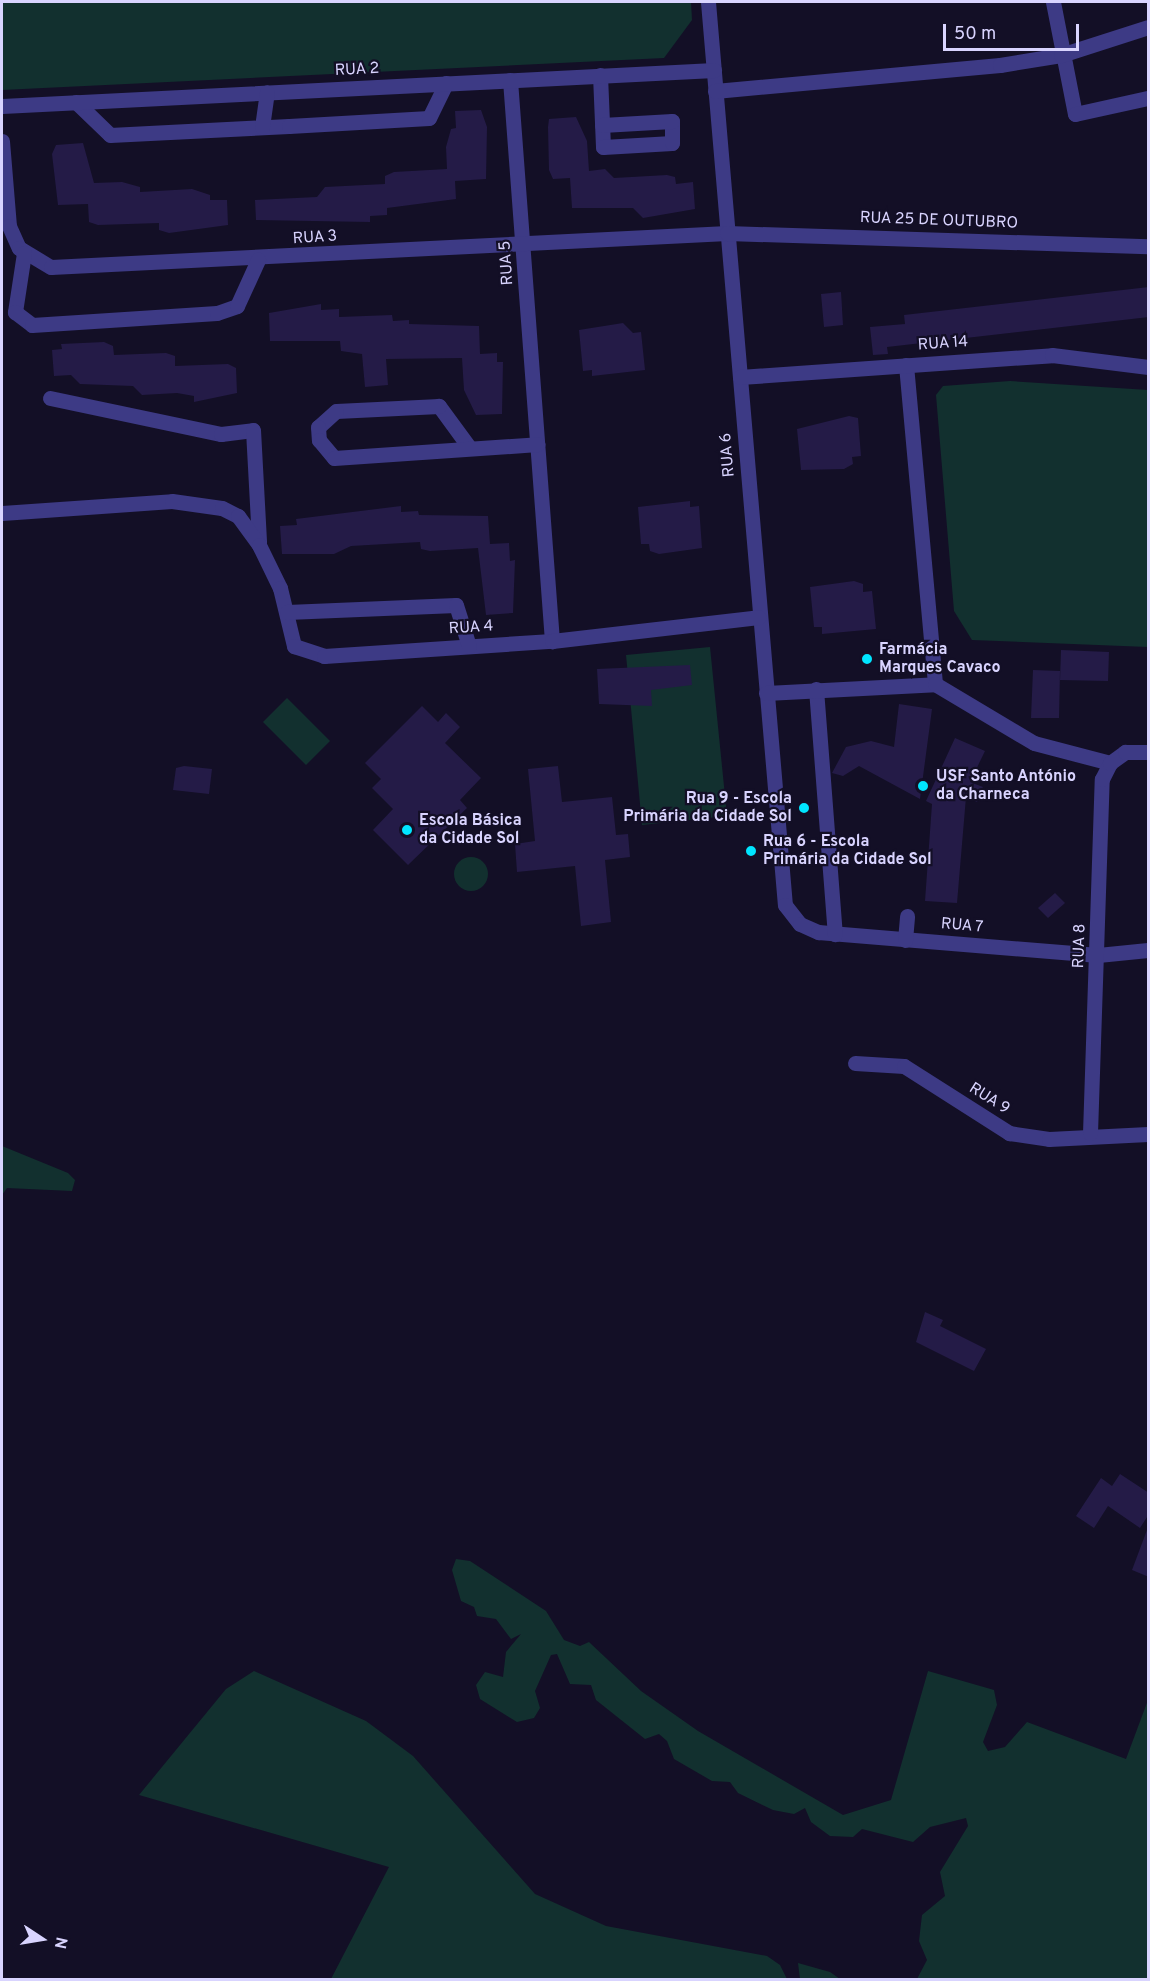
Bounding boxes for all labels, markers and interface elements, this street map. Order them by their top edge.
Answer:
scale bar [946,12,1082,50]
text: 50 m [954,23,996,46]
street label: RUA 2 [334,59,380,81]
street label: RUA 25 DE OUTUBRO [859,209,1019,233]
street label: RUA 3 [292,227,338,249]
street label: RUA 5 [496,240,518,286]
street label: RUA 14 [917,333,969,355]
street label: RUA 6 [716,432,740,478]
street label: RUA 4 [448,617,494,639]
place label: Farmácia Marques Cavaco [879,640,1001,678]
marker: Farmácia Marques Cavaco [860,652,874,666]
place label: USF Santo António da Charneca [936,767,1077,805]
marker: USF Santo António da Charneca [914,777,932,795]
place label: Rua 9 - Escola Primária da Cidade Sol [623,789,792,827]
marker: Rua 9 - Escola Primária da Cidade Sol [797,801,811,815]
place label: Escola Básica da Cidade Sol [419,811,522,849]
marker: Escola Básica da Cidade Sol [400,823,414,837]
place label: Rua 6 - Escola Primária da Cidade Sol [763,832,932,870]
marker: Rua 6 - Escola Primária da Cidade Sol [744,844,758,858]
street label: RUA 7 [939,915,985,937]
street label: RUA 8 [1070,923,1090,969]
street label: RUA 9 [965,1079,1013,1119]
north arrow [12,1909,72,1969]
text: N [49,1935,71,1950]

